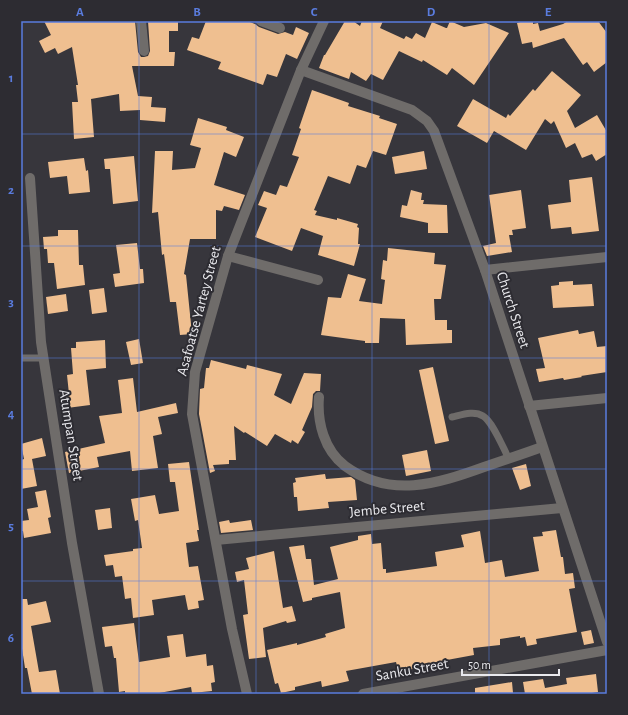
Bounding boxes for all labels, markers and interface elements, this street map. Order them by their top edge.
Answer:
text: A [76,6,84,19]
text: B [193,6,201,19]
text: C [311,6,318,19]
text: D [427,6,436,19]
text: E [545,6,552,19]
text: 1 [9,72,13,85]
text: 2 [8,184,14,197]
street label: Asafoatse Yartey Street [174,244,224,377]
street label: Church Street [494,270,532,350]
text: 3 [8,296,14,309]
street label: Atumpan Street [56,388,86,482]
text: 4 [8,408,15,421]
street label: Jembe Street [349,498,426,520]
text: 5 [8,520,14,533]
text: 6 [8,632,14,645]
scale bar [462,651,559,677]
street label: Sanku Street [374,656,450,684]
text: 50 m [468,659,491,671]

